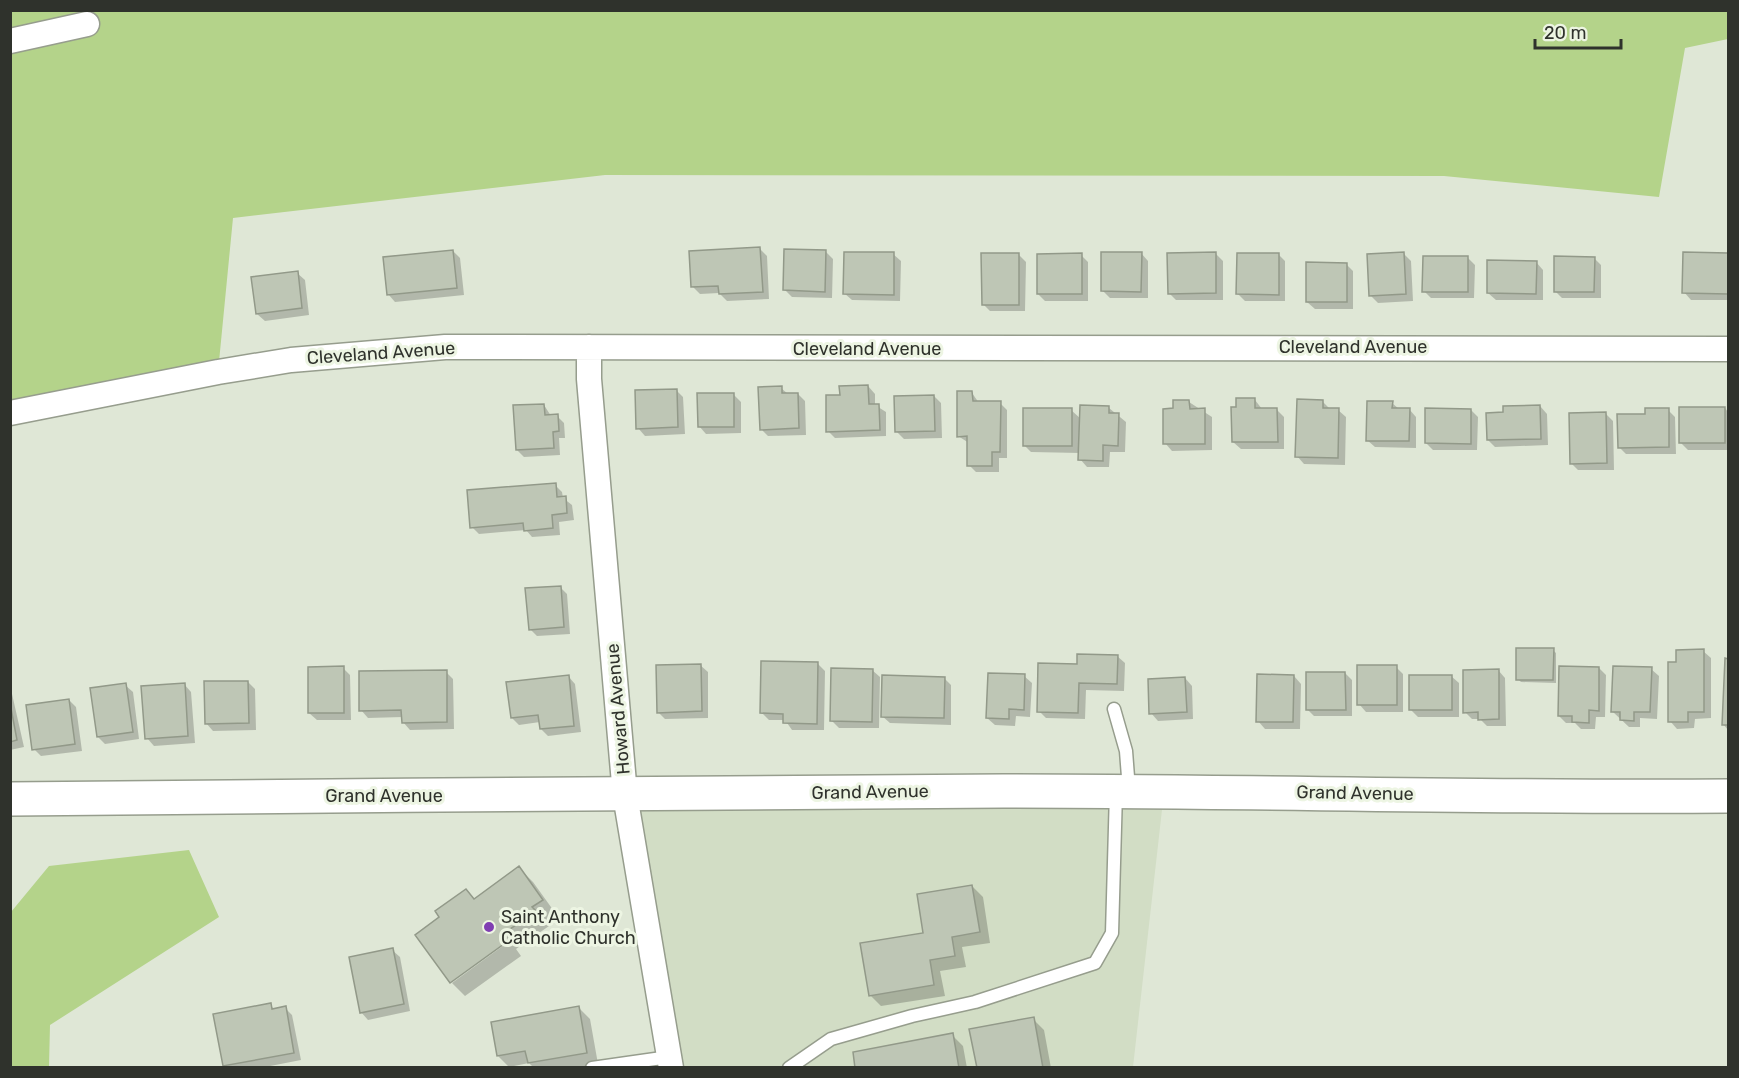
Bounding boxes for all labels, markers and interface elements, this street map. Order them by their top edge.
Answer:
scale bar [1535,12,1620,50]
text: 20 m [1544,22,1586,44]
street label: Cleveland Avenue [1279,336,1427,358]
street label: Cleveland Avenue [306,337,456,369]
street label: Cleveland Avenue [793,338,941,360]
street label: Howard Avenue [601,643,635,775]
street label: Grand Avenue [811,780,929,804]
street label: Grand Avenue [1296,781,1414,805]
street label: Grand Avenue [325,785,443,807]
place label: Saint Anthony Catholic Church [501,906,636,949]
marker: Saint Anthony Catholic Church [482,920,496,934]

